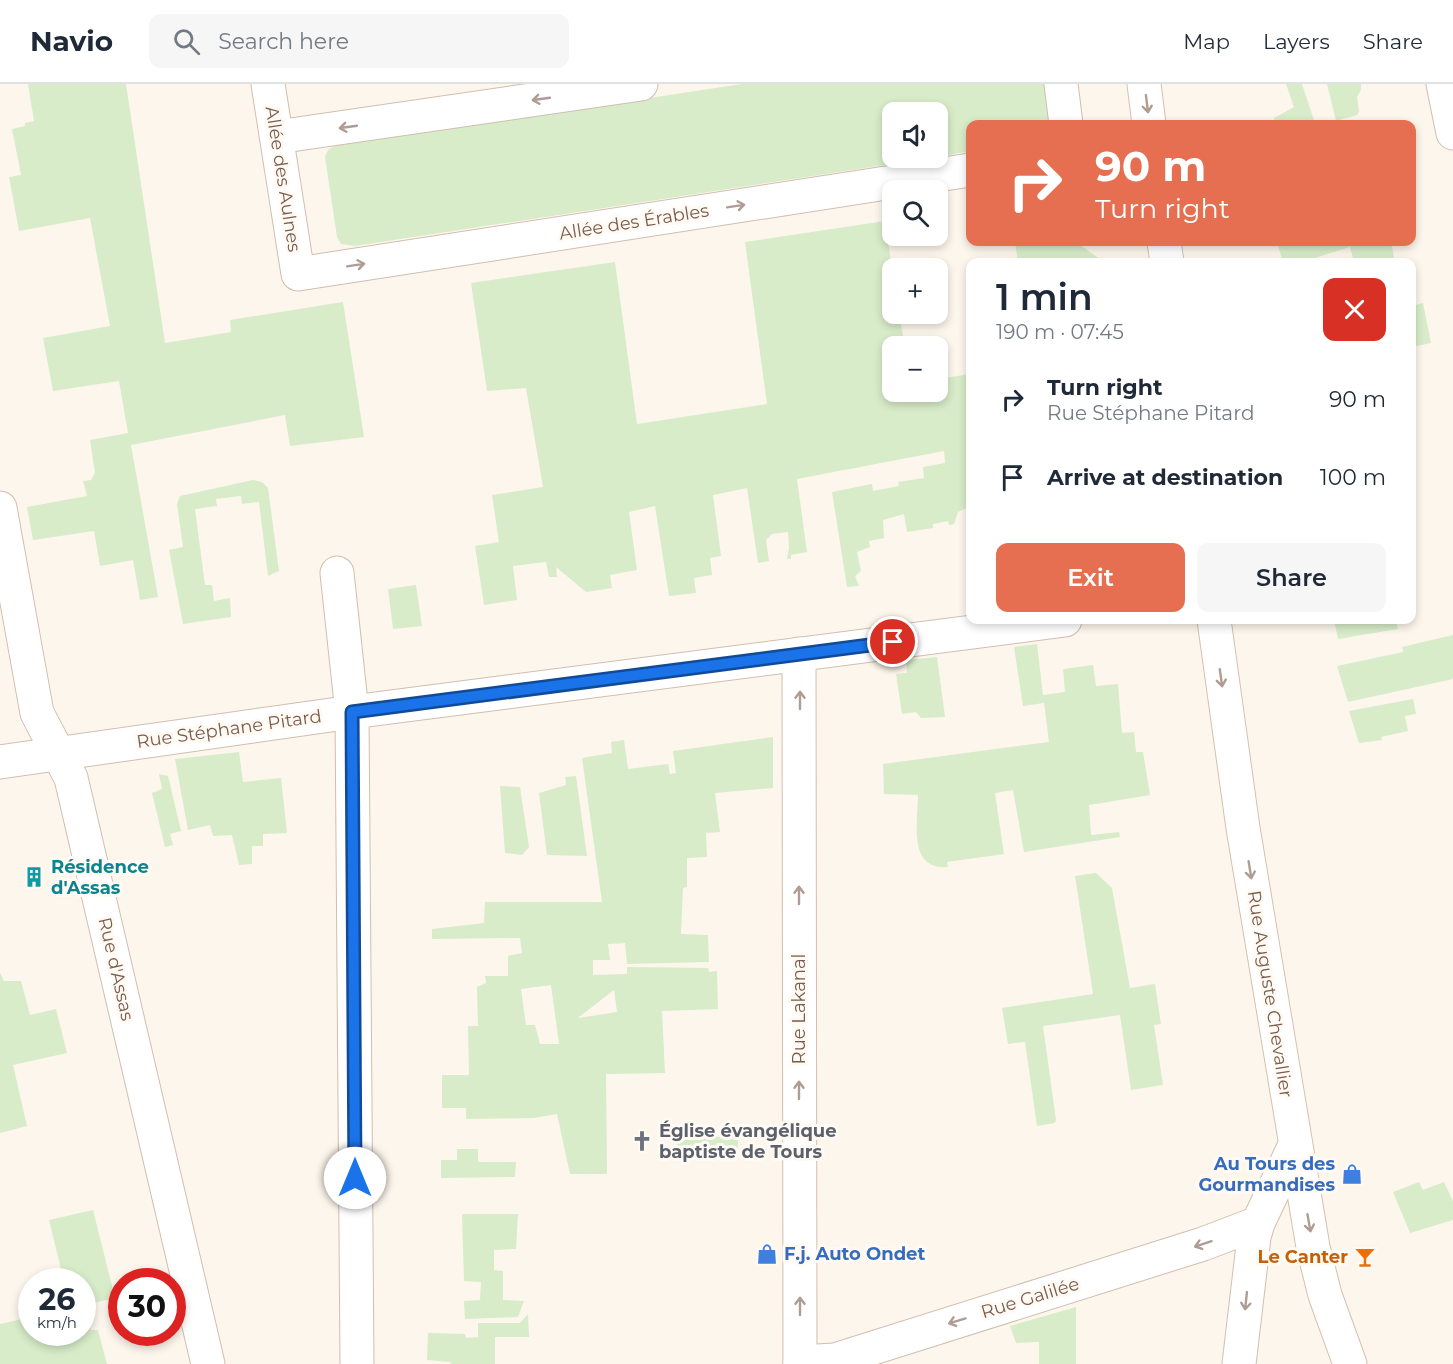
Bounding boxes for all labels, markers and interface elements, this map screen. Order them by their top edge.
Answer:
search box [149,14,569,68]
text: Navio [30,24,113,58]
icon: search [170,25,203,58]
text: Search here [218,28,349,55]
text: Map [1183,29,1230,54]
text: Layers [1263,29,1330,54]
text: Share [1363,29,1423,54]
one-way arrow [532,93,552,104]
one-way arrow [1141,94,1152,114]
map controls [882,102,948,402]
button: sound [882,102,948,168]
street label: Allée des Aulnes [261,105,305,254]
one-way arrow [339,121,359,132]
text: 90 m [1095,140,1206,192]
icon: right [996,144,1074,222]
button: search [882,180,948,246]
text: Turn right [1095,192,1230,225]
street label: Allée des Érables [557,199,711,245]
one-way arrow [725,200,745,211]
button: + [882,258,948,324]
one-way arrow [346,259,366,270]
text: 1 min [996,275,1093,319]
button: close [1323,278,1386,341]
text: 190 m · 07:45 [996,320,1124,344]
button: − [882,336,948,402]
text: Turn right [1047,374,1162,401]
icon: right [996,383,1029,416]
text: 90 m [1329,386,1386,413]
text: Rue Stéphane Pitard [1047,401,1254,425]
icon: arrive [996,461,1029,494]
text: Arrive at destination [1047,464,1283,491]
text: 100 m [1320,464,1386,491]
button: Exit [996,543,1185,612]
button: Share [1197,543,1386,612]
pin [867,616,918,667]
icon: arrive [876,625,909,658]
one-way arrow [1216,667,1227,687]
one-way arrow [794,690,806,710]
street label: Rue Stéphane Pitard [135,705,323,753]
place label: Résidence d'Assas [51,856,149,899]
one-way arrow [1245,860,1256,880]
building icon: Résidence d'Assas [22,865,46,889]
one-way arrow [793,885,805,905]
street label: Rue Auguste Chevallier [1243,889,1297,1099]
street label: Rue d'Assas [93,915,139,1023]
street label: Rue Lakanal [788,954,810,1064]
one-way arrow [794,1080,805,1100]
place label: Église évangélique baptiste de Tours [659,1120,837,1163]
church icon: Église évangélique baptiste de Tours [630,1129,654,1153]
position arrow [323,1146,387,1210]
place label: Au Tours des Gourmandises [1198,1153,1335,1196]
shop icon: Au Tours des Gourmandises [1340,1162,1364,1186]
one-way arrow [1304,1213,1315,1232]
one-way arrow [1194,1239,1213,1250]
shop icon: F.j. Auto Ondet [755,1242,779,1266]
place label: F.j. Auto Ondet [784,1243,925,1265]
bar icon: Le Canter [1353,1245,1377,1269]
place label: Le Canter [1258,1246,1348,1268]
speed limit sign: 30 [108,1268,186,1346]
street label: Rue Galilée [978,1273,1082,1323]
text: 26 [39,1281,75,1318]
one-way arrow [1240,1291,1251,1311]
one-way arrow [794,1296,806,1316]
text: km/h [37,1313,77,1332]
one-way arrow [948,1317,967,1328]

